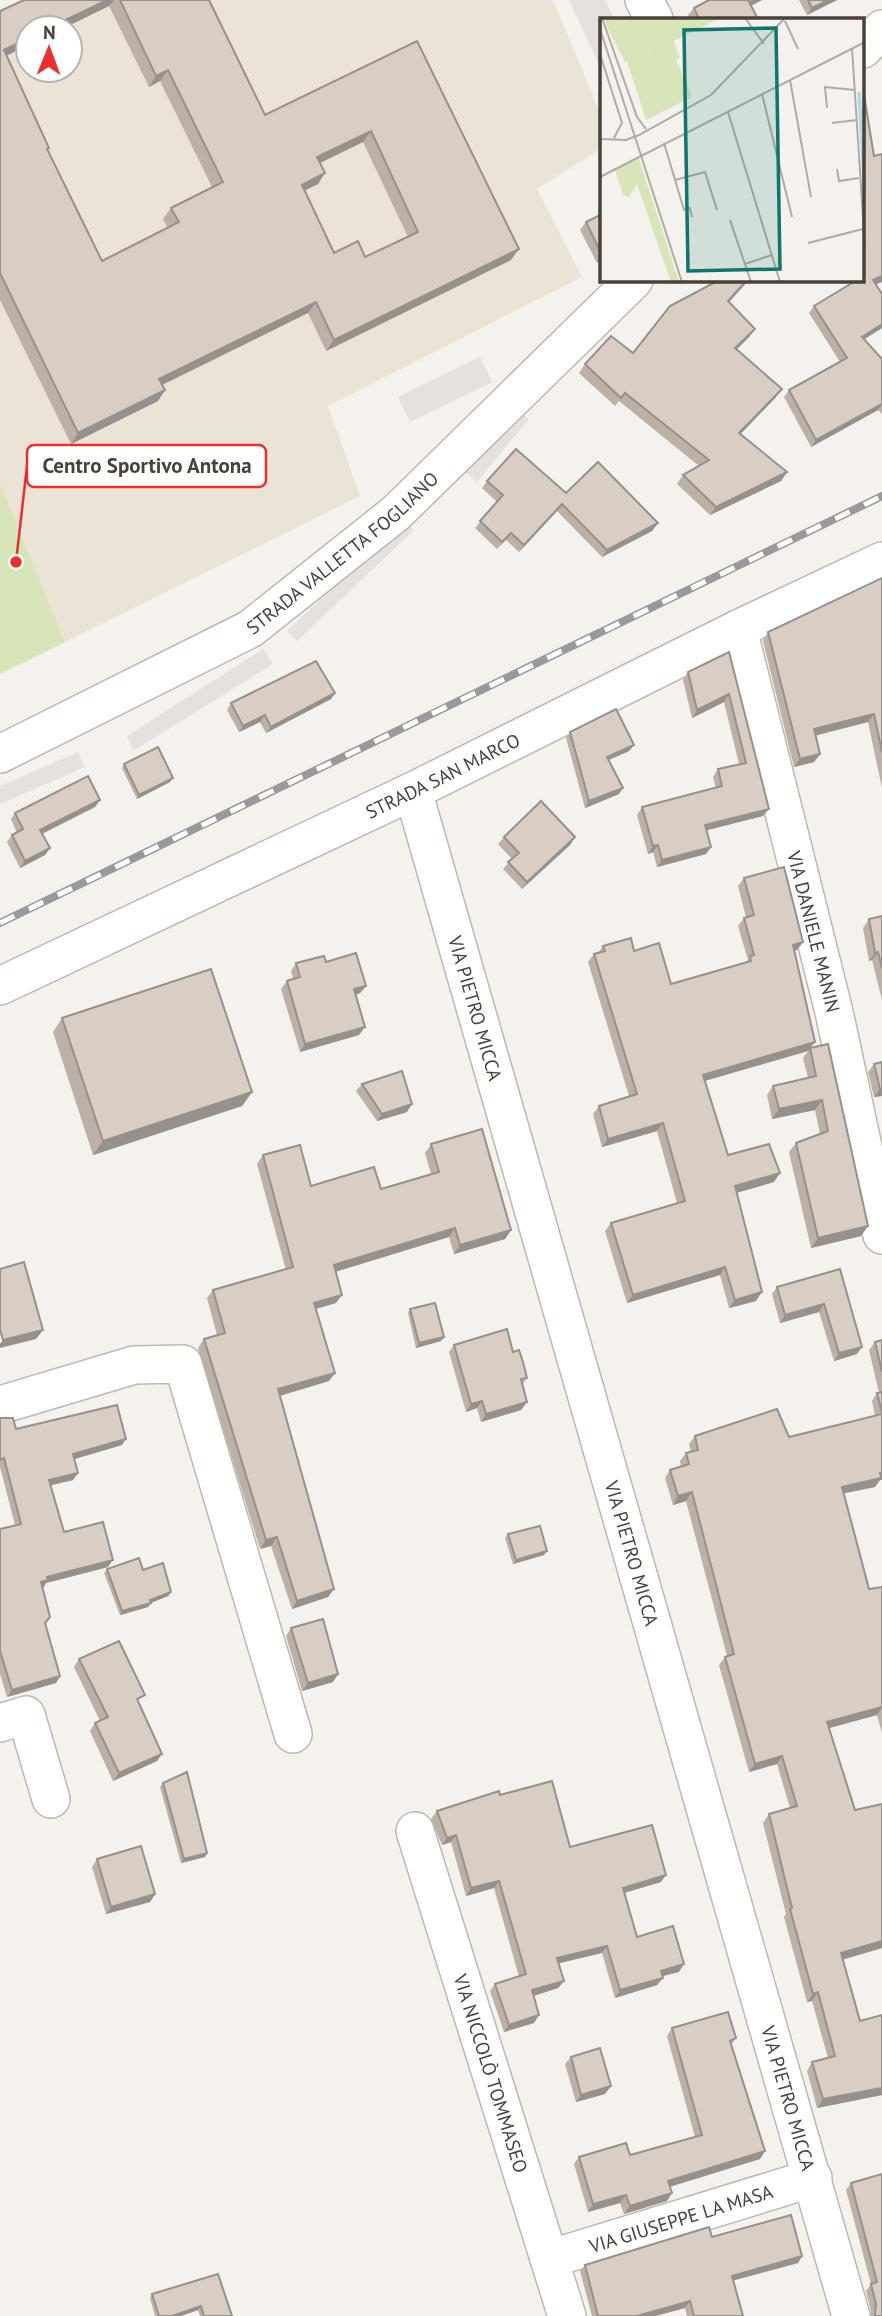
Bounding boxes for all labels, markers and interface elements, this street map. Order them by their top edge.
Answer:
north arrow [14,14,84,84]
inset map [600,18,864,282]
text: N [43,20,56,44]
callout: Centro Sportivo Antona [27,445,266,487]
text: Centro Sportivo Antona [42,452,252,479]
street label: STRADA VALLETTA FOGLIANO [241,466,443,640]
street label: STRADA SAN MARCO [362,728,524,824]
street label: VIA DANIELE MANIN [782,847,846,1015]
street label: VIA PIETRO MICCA [443,932,508,1083]
street label: VIA PIETRO MICCA [599,1477,664,1628]
street label: VIA NICCOLÒ TOMMASEO [448,1970,533,2176]
street label: VIA PIETRO MICCA [756,2022,821,2173]
street label: VIA GIUSEPPE LA MASA [585,2179,776,2258]

